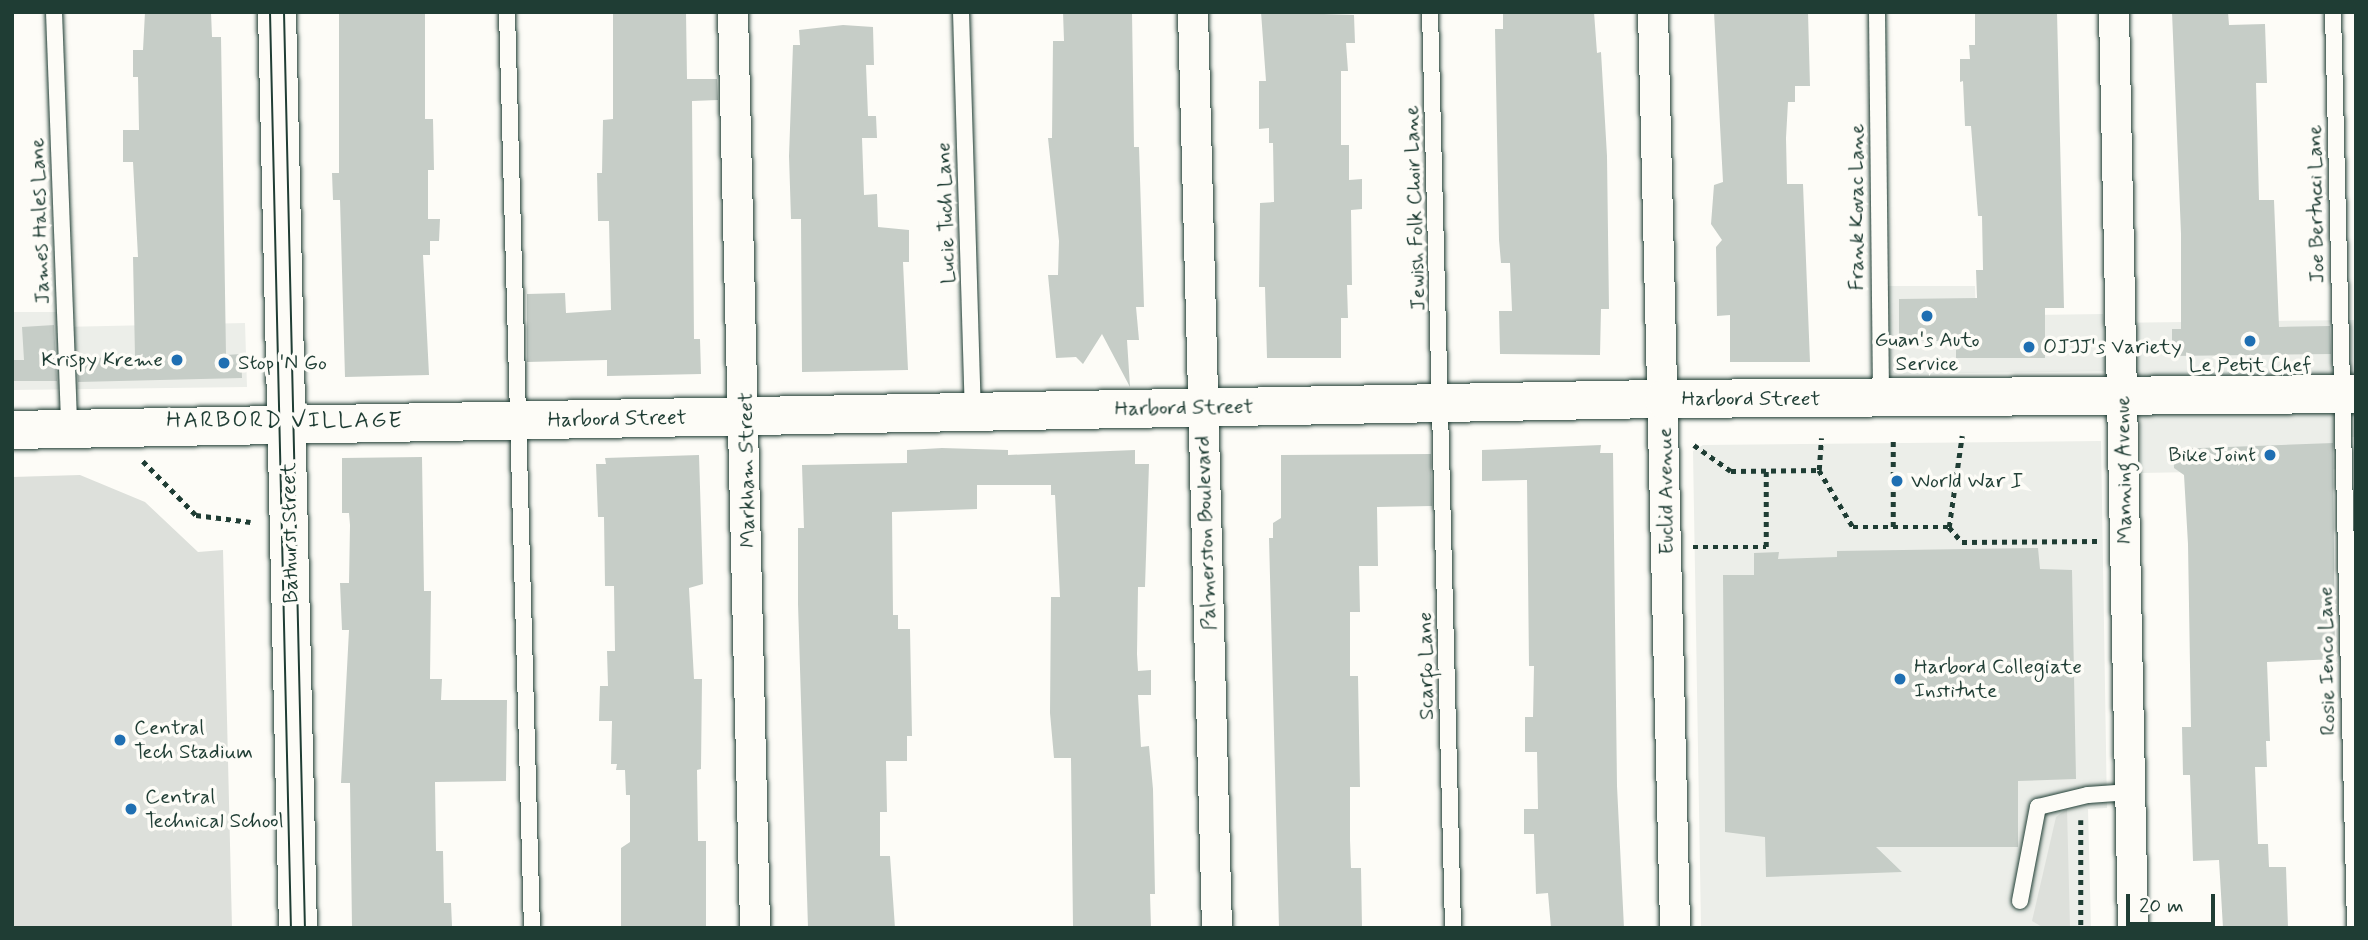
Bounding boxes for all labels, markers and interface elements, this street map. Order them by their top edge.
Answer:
street label: Jewish Folk Choir Lane [1399,106,1431,310]
street label: Frank Kovac Lane [1844,124,1870,290]
street label: Joe Bertucci Lane [2302,124,2330,284]
street label: James Hales Lane [25,138,55,304]
street label: Lucie Tuch Lane [931,142,961,284]
marker: Guan's Auto Service [1919,308,1935,324]
place label: Guan's Auto Service [1874,327,1980,377]
marker: Le Petit Chef [2242,333,2258,349]
place label: OJJJ's Variety [2043,334,2177,360]
marker: OJJJ's Variety [2021,339,2037,355]
place label: Krispy Kreme [37,347,163,373]
place label: Stop 'N Go [238,350,327,376]
marker: Krispy Kreme [169,352,185,368]
place label: Le Petit Chef [2187,352,2313,378]
marker: Stop 'N Go [216,355,232,371]
street label: Harbord Street [1682,386,1820,412]
street label: Markham Street [733,392,761,548]
street label: Manning Avenue [2110,393,2138,547]
street label: Harbord Street [1115,394,1253,422]
street label: Harbord Street [548,405,686,433]
district label: HARBORD VILLAGE [170,407,400,435]
street label: Euclid Avenue [1652,430,1680,552]
street label: Palmerston Boulevard [1190,437,1222,629]
place label: Bike Joint [2164,442,2256,468]
marker: Bike Joint [2262,447,2278,463]
street label: Bathurst Street [276,462,304,604]
place label: World War I [1911,468,2022,494]
marker: World War I [1889,473,1905,489]
street label: Rosie Ienco Lane [2313,585,2341,737]
street label: Scarfo Lane [1412,612,1440,720]
place label: Harbord Collegiate Institute [1914,654,2077,704]
marker: Harbord Collegiate Institute [1892,671,1908,687]
place label: Central Tech Stadium [134,715,253,765]
marker: Central Tech Stadium [112,732,128,748]
place label: Central Technical School [145,784,284,834]
marker: Central Technical School [123,801,139,817]
scale bar [2130,880,2219,924]
text: 20 m [2139,892,2184,920]

